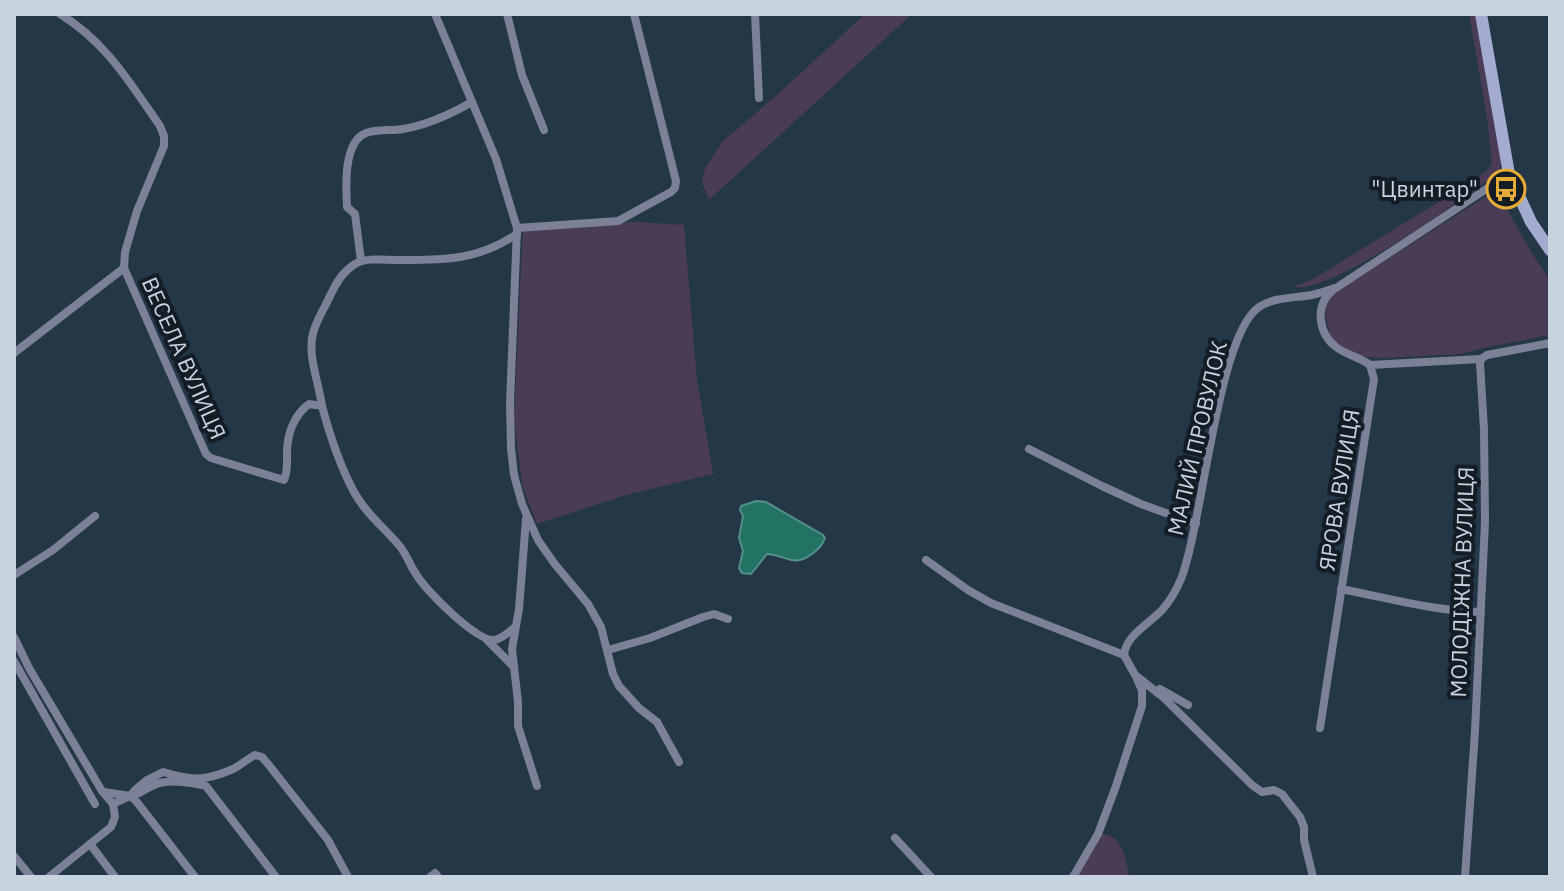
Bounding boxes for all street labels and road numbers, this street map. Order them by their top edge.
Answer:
street label: ВЕСЕЛА ВУЛИЦЯ [136,272,233,444]
street label: МАЛИЙ ПРОВУЛОК [1160,338,1233,538]
street label: ЯРОВА ВУЛИЦЯ [1311,407,1366,573]
street label: МОЛОДІЖНА ВУЛИЦЯ [1443,466,1480,698]

